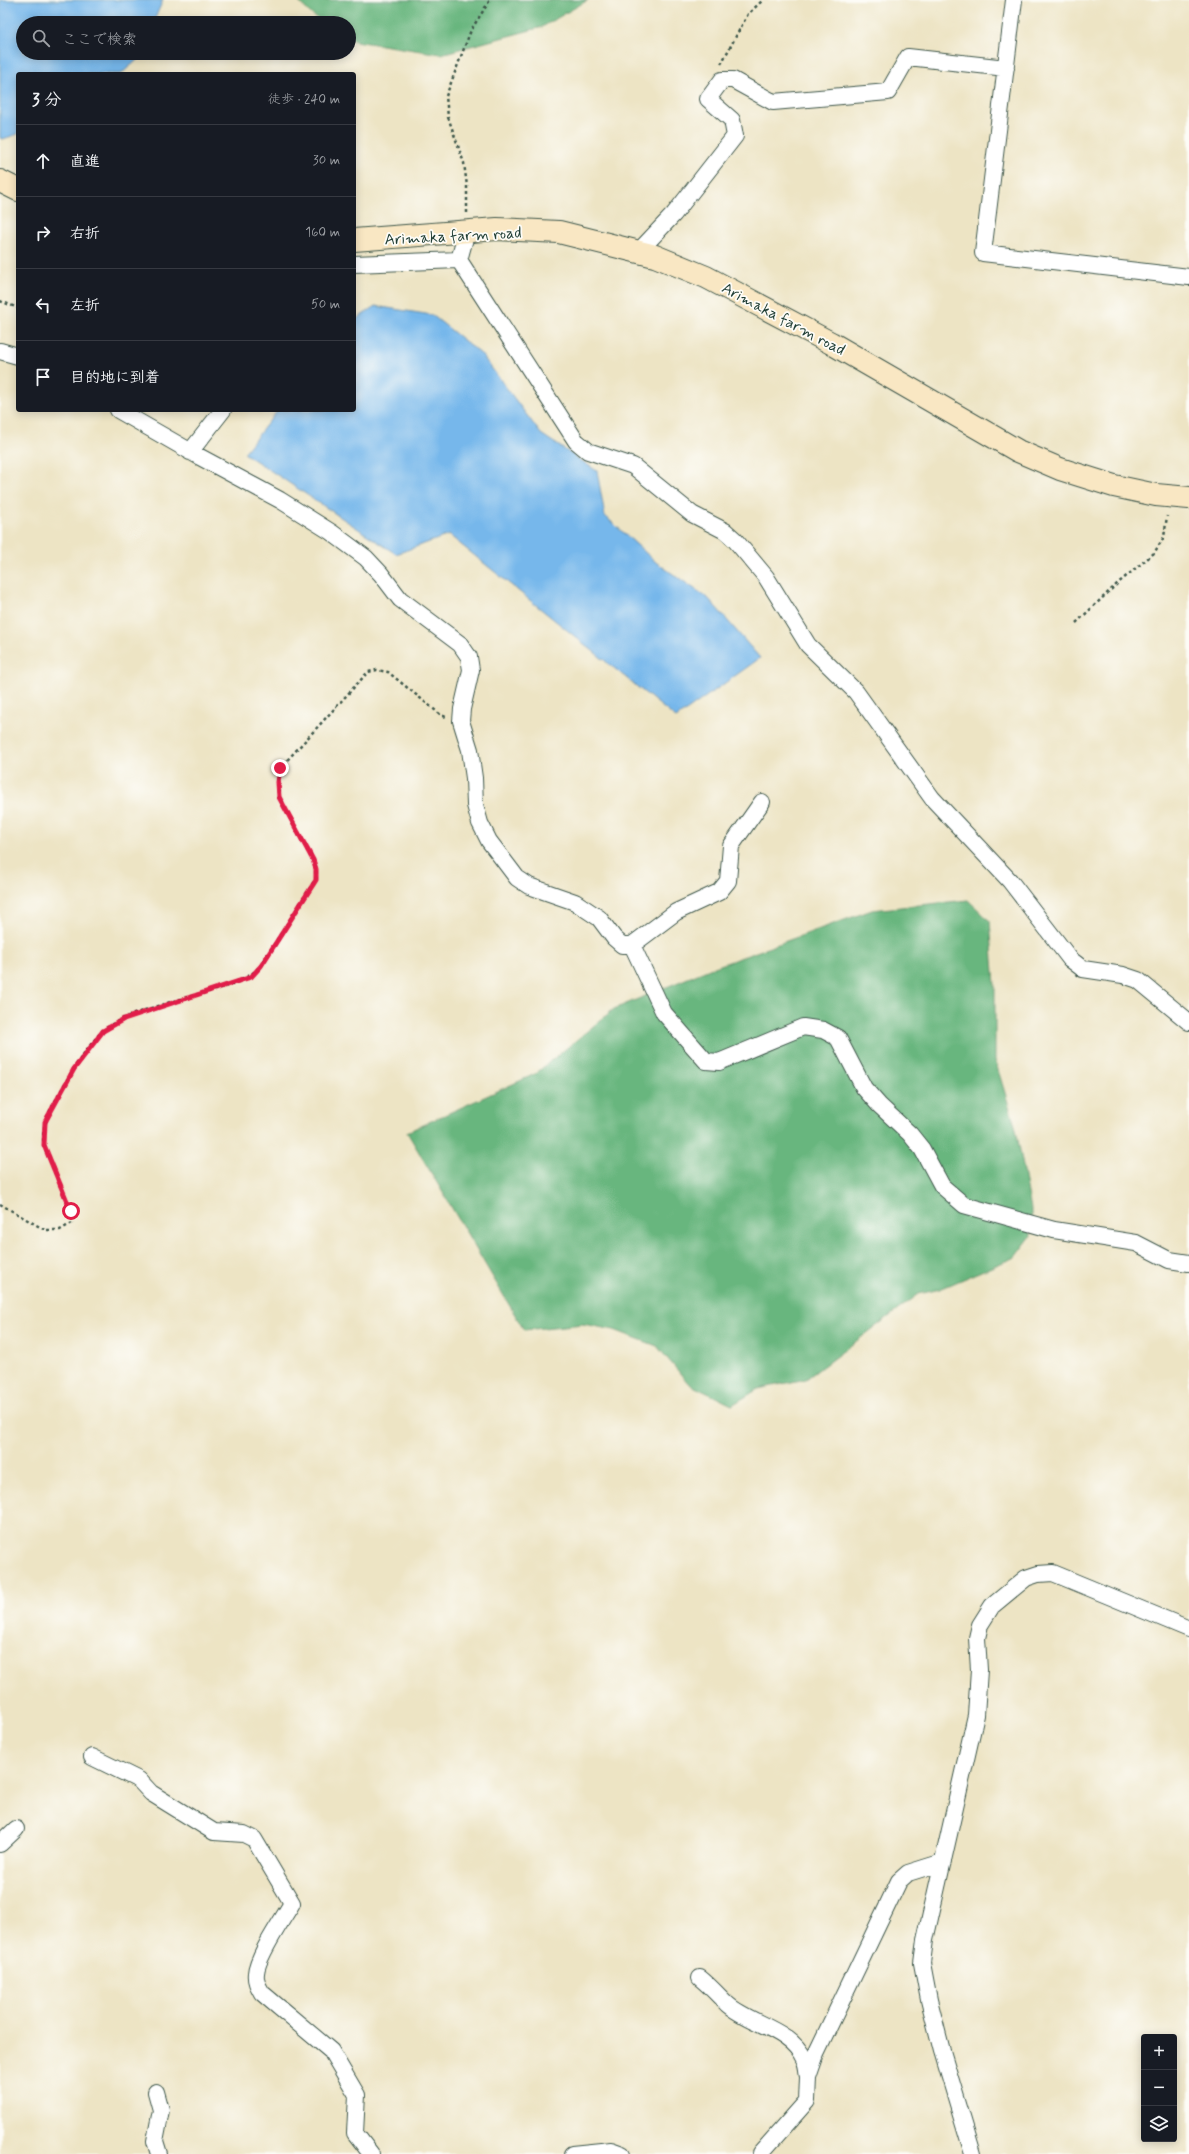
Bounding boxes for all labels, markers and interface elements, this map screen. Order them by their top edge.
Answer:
search box [16,16,356,60]
icon: search [30,27,52,49]
text: ここで検索 [62,30,137,50]
text: 3 分 [32,89,61,111]
text: 徒歩 · 240 m [268,91,340,108]
icon: ahead [32,150,54,172]
text: 直進 [70,152,100,172]
text: 30 m [313,152,340,169]
icon: right [32,222,54,244]
street label: Arimaka farm road [384,222,522,251]
text: 右折 [70,224,100,244]
text: 160 m [305,224,340,241]
street label: Arimaka farm road [718,278,849,361]
icon: left [32,294,54,316]
text: 左折 [70,296,100,316]
text: 50 m [311,296,340,313]
icon: arrive [32,366,54,388]
text: 目的地に到着 [70,368,160,388]
route end [271,759,289,777]
route start [62,1202,80,1220]
map controls [1141,2034,1177,2142]
button: + [1141,2034,1177,2070]
button: − [1141,2070,1177,2106]
button: layers [1141,2106,1177,2142]

